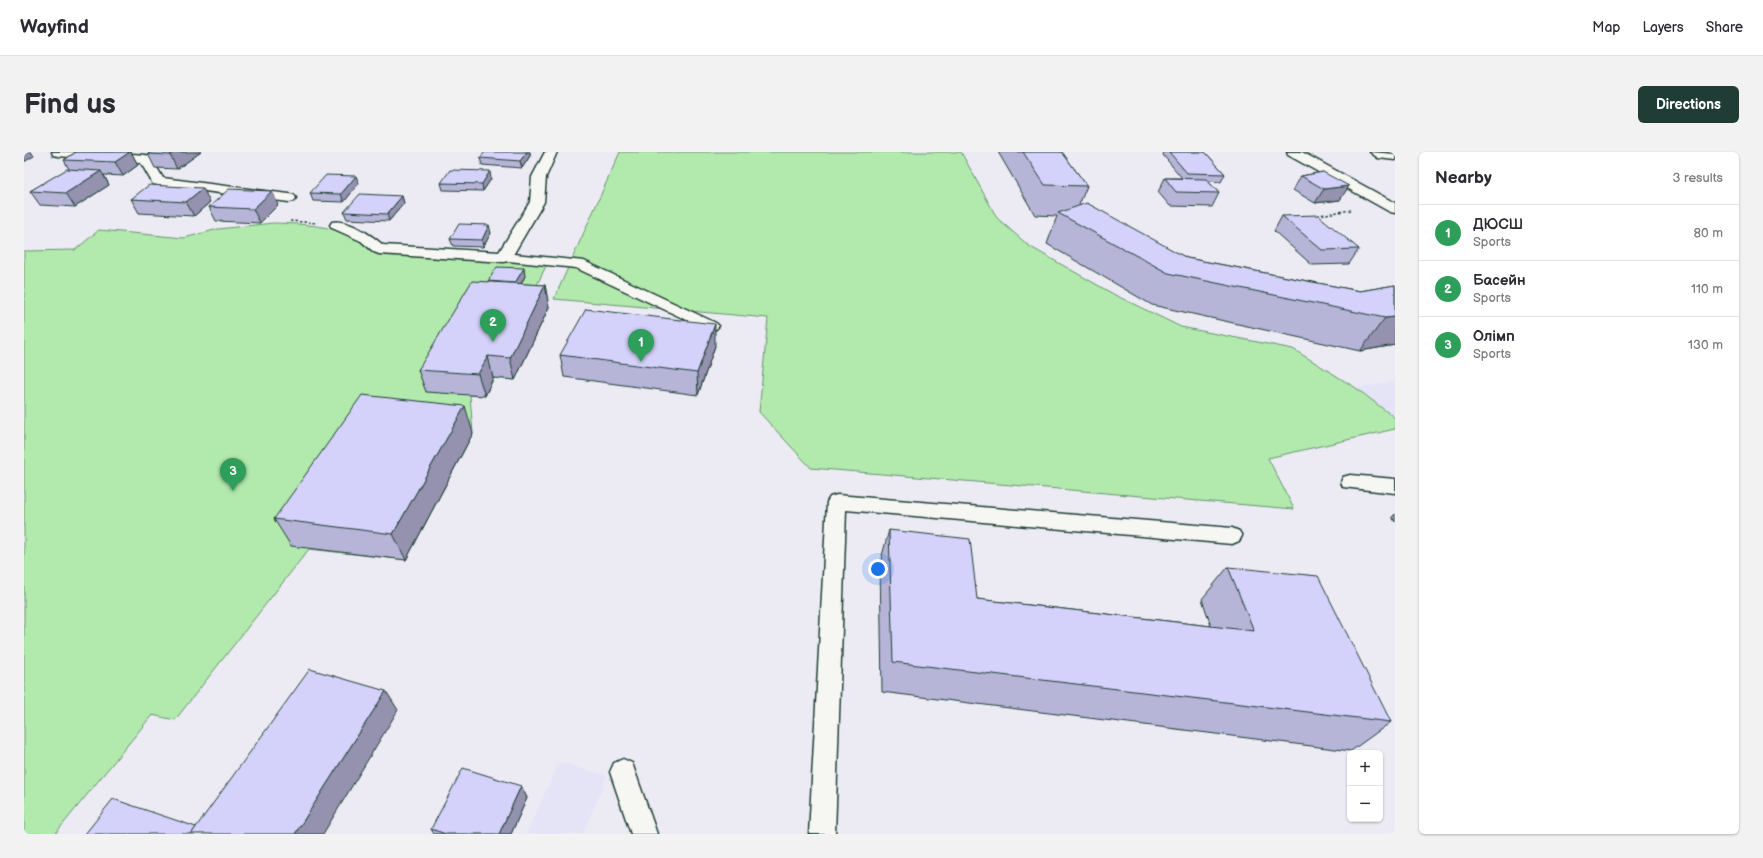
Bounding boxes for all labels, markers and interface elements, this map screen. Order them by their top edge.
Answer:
text: Wayfind [20,16,89,39]
text: Map [1592,19,1620,36]
text: Layers [1642,19,1684,36]
text: Share [1706,19,1743,36]
button: Directions [1638,86,1739,123]
text: Find us [24,88,116,121]
text: Nearby [1435,168,1492,188]
text: 3 results [1672,170,1723,186]
text: ДЮСШ [1473,215,1523,234]
text: 1 [1445,225,1451,241]
text: 80 m [1694,225,1723,241]
text: Sports [1473,234,1511,250]
text: Басейн [1473,271,1526,290]
text: 2 [1444,281,1452,297]
text: 110 m [1691,281,1723,297]
text: Sports [1473,290,1511,306]
pin: 2 [480,309,506,342]
text: Олімп [1473,327,1515,346]
pin: 1 [628,329,654,362]
text: 3 [1444,337,1452,353]
text: 130 m [1688,337,1723,353]
text: Sports [1473,346,1511,362]
pin: 3 [220,458,246,491]
your location [868,559,888,579]
map controls [1347,750,1383,822]
button: + [1347,750,1383,786]
button: − [1347,786,1383,822]

